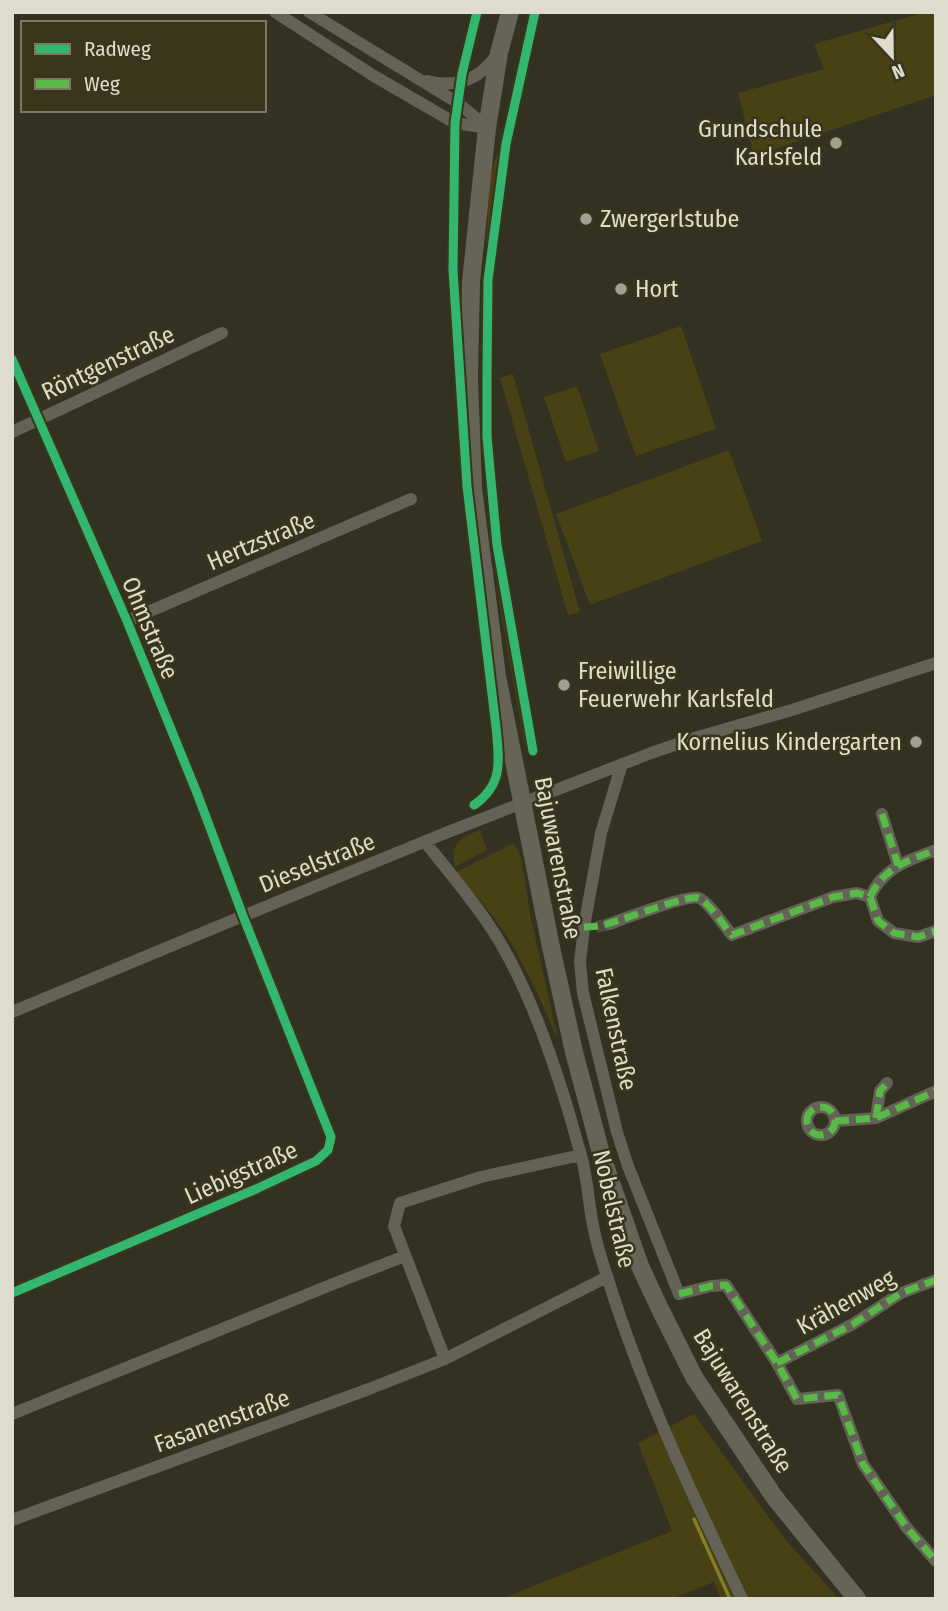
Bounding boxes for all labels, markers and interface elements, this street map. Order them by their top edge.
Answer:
legend [21,21,266,112]
north arrow [857,21,927,91]
text: Radweg [84,36,151,62]
text: N [889,59,908,84]
text: Weg [84,71,120,97]
place label: Grundschule Karlsfeld [698,115,822,171]
marker: Grundschule Karlsfeld [828,135,844,151]
place label: Zwergerlstube [600,205,739,233]
marker: Zwergerlstube [578,211,594,227]
place label: Hort [635,275,679,303]
marker: Hort [613,281,629,297]
street label: Röntgenstraße [37,320,179,406]
street label: Hertzstraße [203,506,319,576]
street label: Ohmstraße [116,573,184,683]
place label: Freiwillige Feuerwehr Karlsfeld [578,657,774,713]
marker: Freiwillige Feuerwehr Karlsfeld [556,677,572,693]
place label: Kornelius Kindergarten [676,728,902,756]
marker: Kornelius Kindergarten [908,734,924,750]
street label: Bajuwarenstraße [529,774,587,942]
street label: Dieselstraße [255,827,379,899]
street label: Falkenstraße [589,965,643,1093]
street label: Liebigstraße [180,1136,302,1210]
street label: Nobelstraße [587,1147,641,1271]
street label: Krähenweg [792,1263,901,1340]
street label: Bajuwarenstraße [687,1324,799,1478]
street label: Fasanenstraße [151,1384,293,1458]

